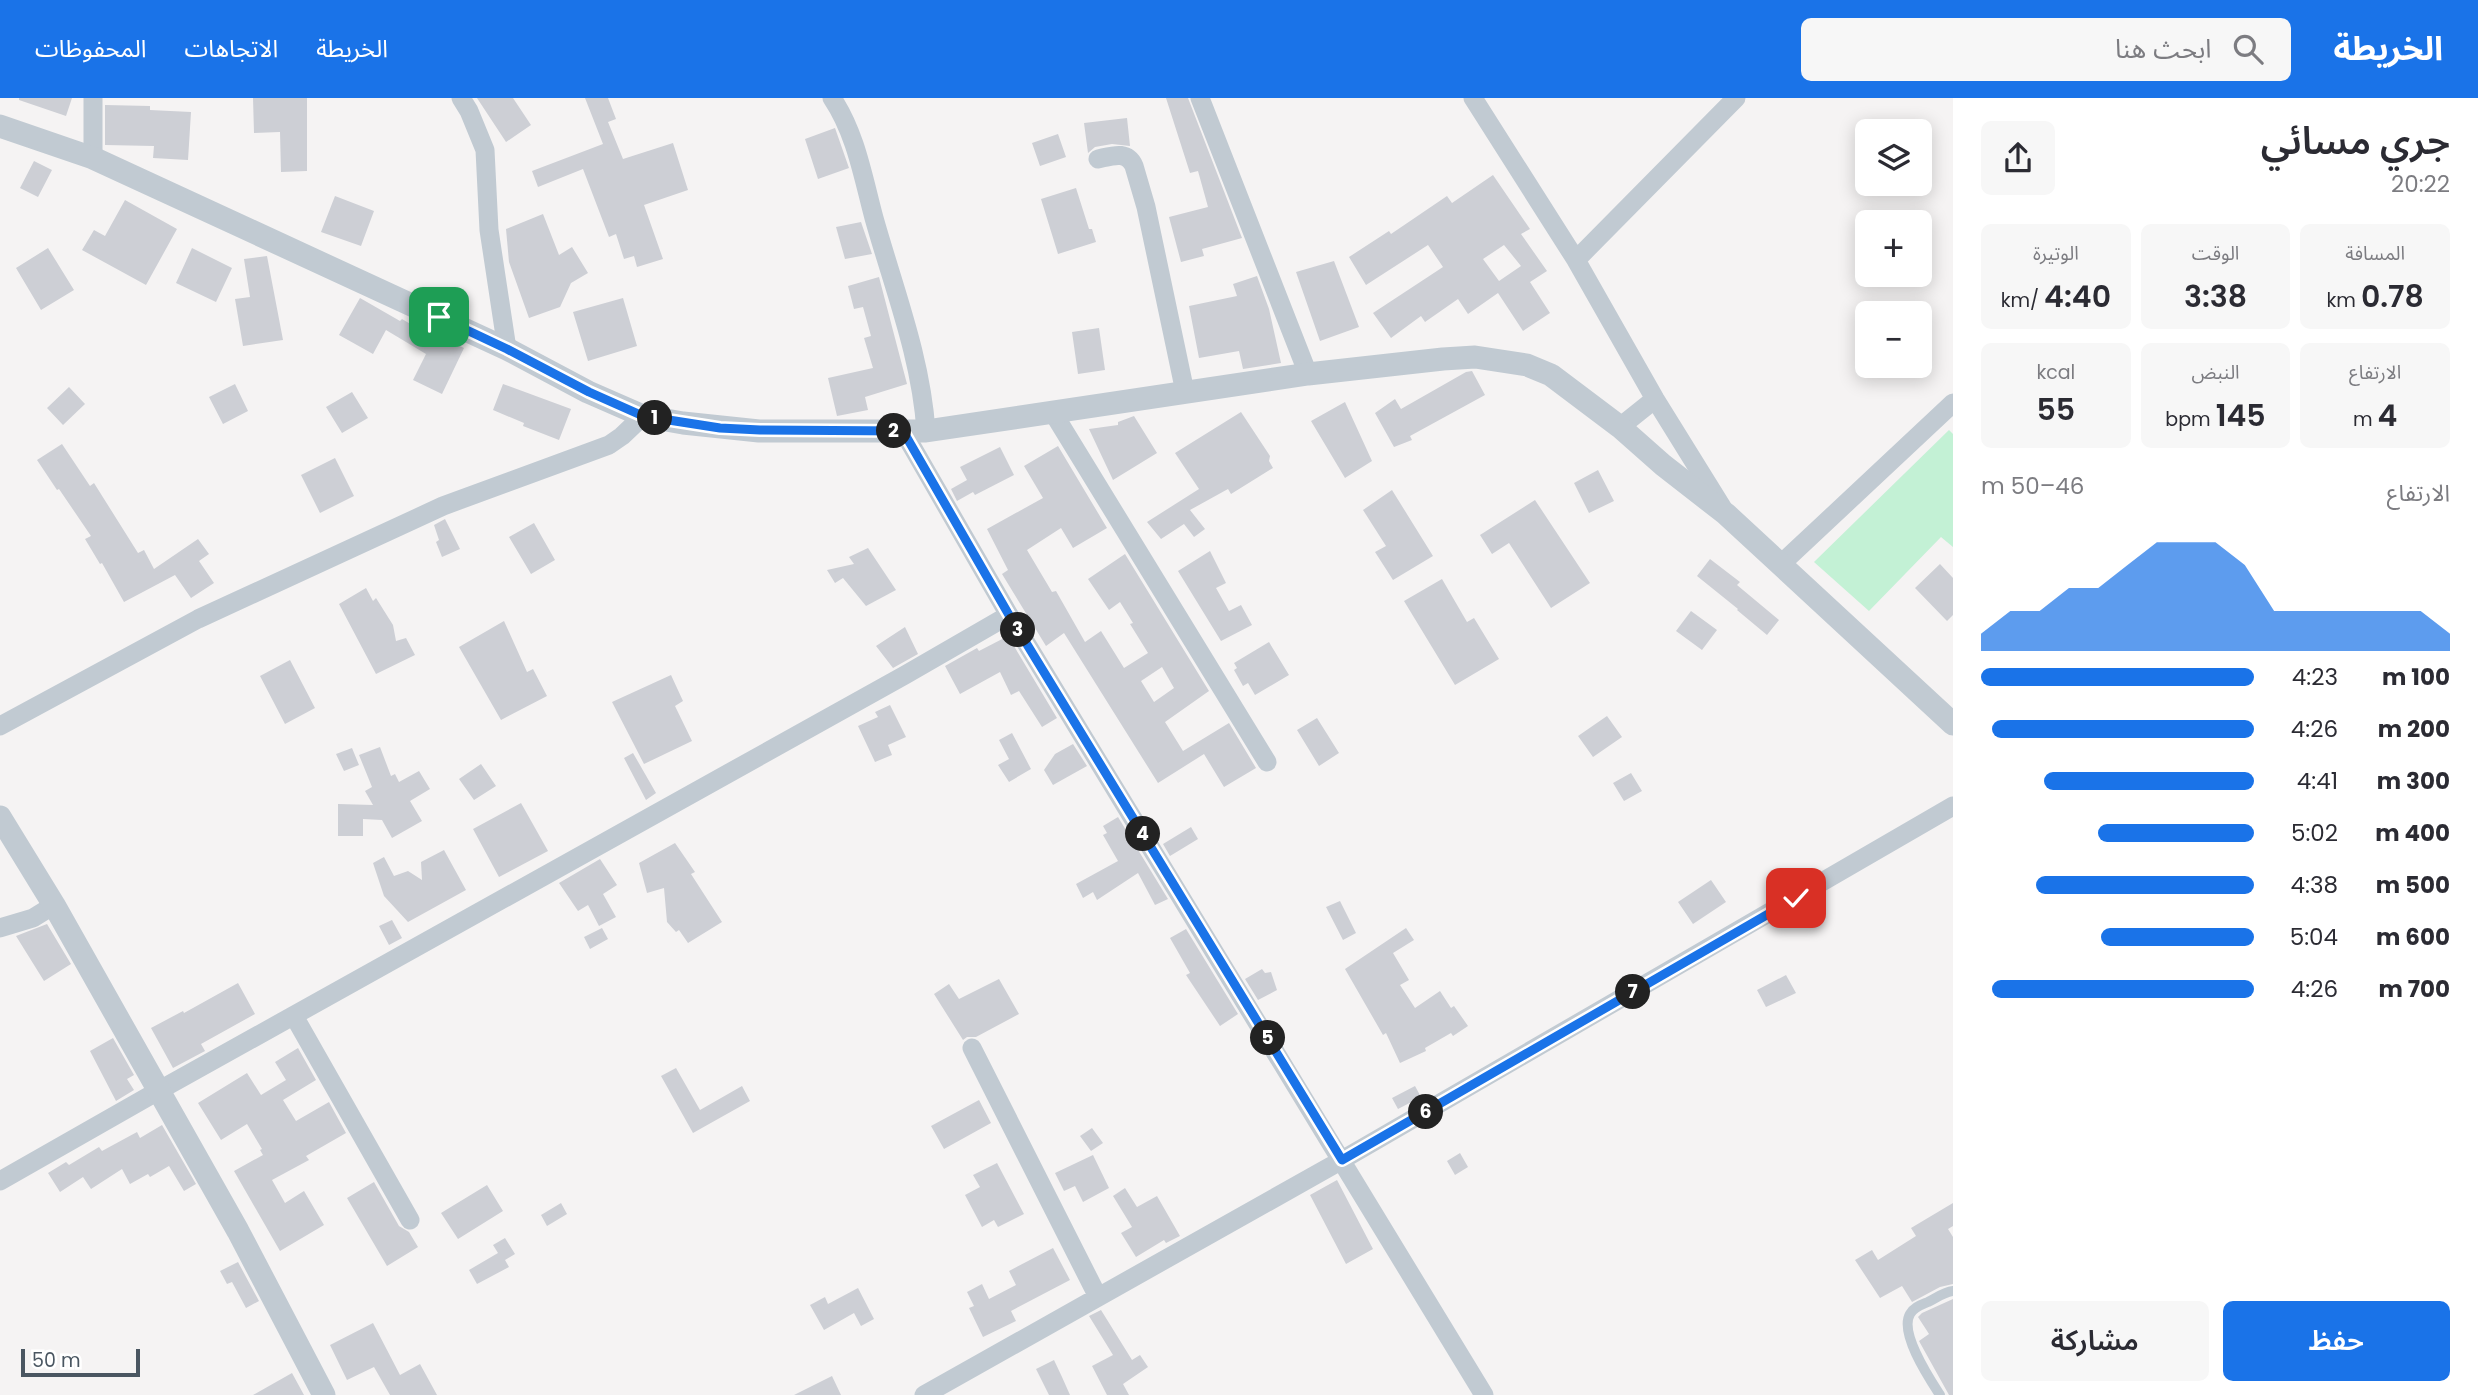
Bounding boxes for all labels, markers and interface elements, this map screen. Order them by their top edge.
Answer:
search box [1801,18,2291,81]
text: الخريطة [2333,25,2443,72]
icon: search [2229,30,2267,68]
text: ابحث هنا [2115,31,2211,67]
text: المحفوظات [35,32,146,65]
text: الاتجاهات [184,32,278,65]
text: الخريطة [316,32,388,65]
text: جري مسائي [2261,114,2450,167]
map controls [1855,119,1932,378]
button: layers [1855,119,1932,196]
button: share [1981,121,2055,195]
text: 20:22 [2391,168,2450,200]
button: + [1855,210,1932,287]
text: الوتيرة [2033,240,2079,267]
text: الوقت [2192,240,2239,267]
text: المسافة [2345,240,2405,267]
text: 4:40 [2044,275,2111,318]
text: 3:38 [2184,275,2247,318]
text: 0.78 [2361,275,2424,318]
pin [409,287,469,347]
text: /km [2001,287,2044,314]
text: km [2326,287,2361,314]
icon: arrive [420,298,458,336]
button: − [1855,301,1932,378]
text: kcal [2036,359,2075,386]
text: النبض [2191,359,2240,386]
text: الارتفاع [2349,359,2401,386]
text: 55 [2037,388,2075,431]
text: 145 [2216,394,2266,437]
text: 4 [2378,394,2397,437]
pin: 1 [638,400,672,436]
text: 1 [651,404,658,431]
text: bpm [2165,406,2216,433]
text: m [2353,406,2378,433]
pin: 2 [876,414,912,448]
text: 2 [888,417,899,444]
text: 46–50 m [1981,470,2084,502]
text: الارتفاع [2387,477,2450,509]
pin: 3 [1000,612,1036,648]
text: 3 [1012,616,1023,643]
text: 4:23 [2292,661,2338,693]
text: 100 m [2382,661,2450,693]
text: 4:26 [2291,713,2338,745]
text: 200 m [2378,713,2450,745]
text: 4:41 [2297,765,2338,797]
text: 300 m [2377,765,2450,797]
pin: 4 [1126,816,1160,852]
text: 5:02 [2291,817,2338,849]
text: 400 m [2375,817,2450,849]
text: 4 [1136,820,1149,847]
pin [1766,868,1826,928]
text: 4:38 [2291,869,2338,901]
text: 500 m [2376,869,2450,901]
icon: check [1777,879,1815,917]
text: 5:04 [2290,921,2338,953]
text: 600 m [2376,921,2450,953]
text: 4:26 [2291,973,2338,1005]
text: 700 m [2378,973,2450,1005]
pin: 7 [1616,974,1650,1010]
text: 7 [1627,978,1638,1005]
pin: 5 [1250,1020,1286,1056]
text: 5 [1261,1024,1274,1051]
pin: 6 [1408,1094,1444,1130]
text: 6 [1419,1098,1432,1125]
button: مشاركة [1981,1301,2209,1381]
button: حفظ [2223,1301,2450,1381]
scale bar [21,1346,140,1378]
text: 50 m [32,1347,81,1374]

